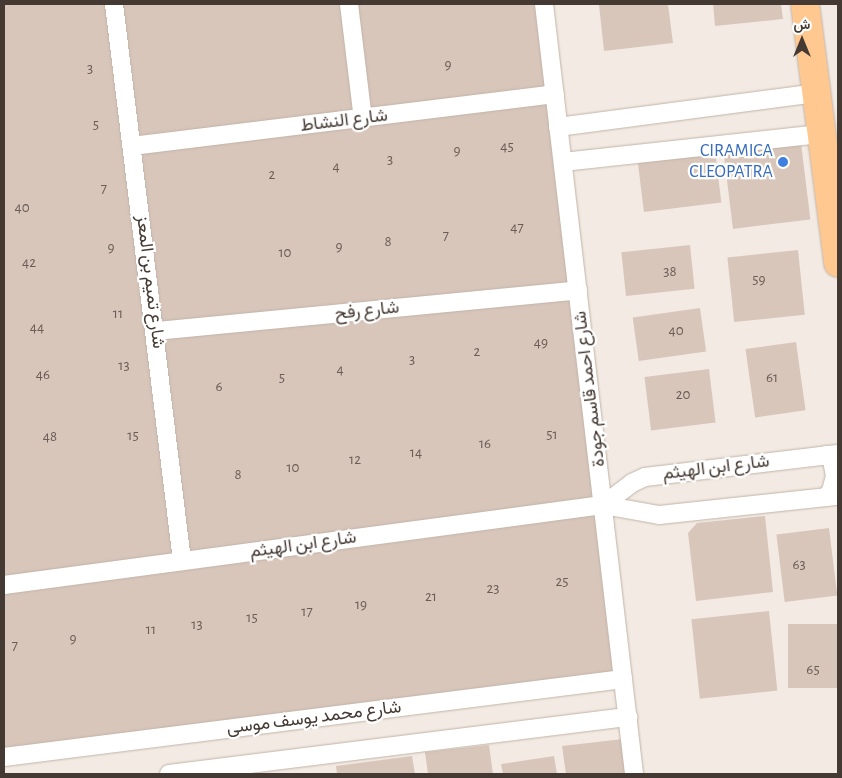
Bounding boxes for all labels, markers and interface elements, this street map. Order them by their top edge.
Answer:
north arrow [777,15,827,65]
text: ش [794,18,810,32]
house number: 9 [444,56,452,74]
house number: 3 [87,60,93,78]
street label: شارع النشاط [299,105,389,137]
house number: 5 [93,116,99,134]
house number: 45 [500,138,514,156]
place label: CIRAMICA CLEOPATRA [689,141,773,183]
house number: 9 [453,142,461,160]
house number: 3 [387,151,393,169]
marker: CIRAMICA CLEOPATRA [777,156,789,168]
house number: 4 [332,158,340,176]
house number: 2 [269,166,275,184]
house number: 7 [101,180,107,198]
house number: 40 [14,199,30,217]
street label: شارع تميم بن المعز [131,214,169,350]
house number: 47 [510,219,524,237]
house number: 7 [443,227,449,245]
house number: 8 [384,233,392,251]
house number: 9 [335,238,343,256]
house number: 9 [107,239,115,257]
house number: 10 [278,244,292,262]
house number: 42 [22,254,36,272]
house number: 38 [663,263,677,281]
house number: 59 [752,271,766,289]
street label: شارع رفح [334,297,400,325]
house number: 11 [113,305,123,323]
street label: شارع احمد قاسم جودة [570,310,610,468]
house number: 44 [30,319,44,337]
house number: 40 [668,322,684,340]
house number: 49 [534,334,548,352]
house number: 2 [474,343,480,361]
house number: 3 [409,351,415,369]
house number: 13 [118,357,130,375]
house number: 4 [336,361,344,379]
house number: 46 [36,366,50,384]
house number: 5 [279,369,285,387]
house number: 61 [766,369,778,387]
house number: 6 [215,378,223,396]
house number: 20 [676,386,690,404]
house number: 51 [546,426,558,444]
house number: 15 [127,427,139,445]
house number: 48 [43,428,57,446]
house number: 16 [479,435,491,453]
house number: 14 [410,444,422,462]
house number: 12 [349,451,361,469]
street label: شارع ابن الهيثم [661,451,771,485]
house number: 10 [286,459,300,477]
house number: 8 [234,466,242,484]
street label: شارع ابن الهيثم [248,527,358,563]
house number: 63 [792,556,806,574]
house number: 25 [555,573,569,591]
house number: 23 [486,580,500,598]
house number: 21 [425,588,437,606]
house number: 19 [355,596,367,614]
house number: 17 [301,603,313,621]
house number: 15 [246,609,258,627]
house number: 13 [191,616,203,634]
house number: 11 [146,621,156,639]
house number: 9 [69,630,77,648]
house number: 7 [12,637,18,655]
house number: 65 [806,661,820,679]
street label: شارع محمد يوسف موسى [225,697,403,739]

